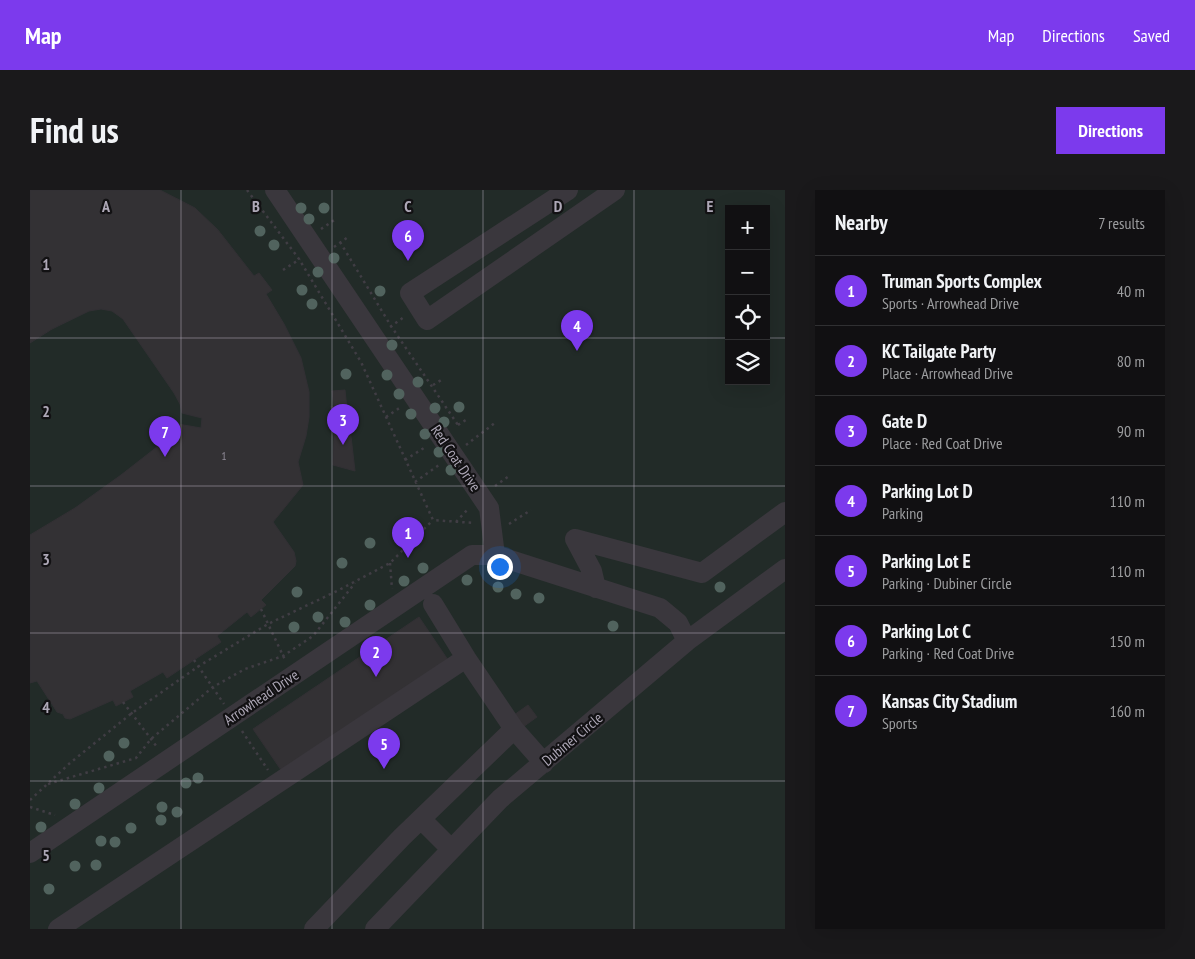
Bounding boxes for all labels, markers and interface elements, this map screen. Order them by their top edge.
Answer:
text: Map [25,20,62,51]
text: Map [988,24,1014,47]
text: Directions [1042,24,1105,47]
text: Saved [1133,24,1170,47]
text: Find us [30,107,119,153]
button: Directions [1056,107,1165,154]
text: A [101,196,111,216]
text: B [252,196,260,216]
text: C [404,196,412,216]
text: D [554,196,563,216]
text: E [707,196,714,216]
map controls [725,205,770,385]
button: + [725,205,770,250]
text: Nearby [835,209,888,236]
text: 7 results [1098,213,1145,233]
pin: 6 [392,220,424,261]
button: − [725,250,770,295]
text: 1 [42,254,50,274]
text: Truman Sports Complex [882,269,1042,293]
text: 1 [847,281,855,301]
text: 40 m [1117,281,1145,301]
text: Sports · Arrowhead Drive [882,293,1019,313]
button: locate [725,295,770,340]
pin: 4 [561,310,593,351]
text: KC Tailgate Party [882,339,996,363]
button: layers [725,340,770,385]
text: 2 [847,351,855,371]
text: 80 m [1117,351,1145,371]
text: Place · Arrowhead Drive [882,363,1013,383]
text: 2 [42,401,50,421]
pin: 3 [327,404,359,445]
text: Gate D [882,409,927,433]
pin: 7 [149,416,181,457]
street label: Red Coat Drive [427,421,485,495]
text: 3 [847,421,855,441]
text: 90 m [1117,421,1145,441]
text: Place · Red Coat Drive [882,433,1003,453]
house number: 1 [221,448,227,463]
text: Parking Lot D [882,479,973,503]
text: 4 [847,491,855,511]
text: 110 m [1110,491,1145,511]
text: Parking [882,503,923,523]
pin: 1 [392,517,424,558]
text: 3 [42,549,50,569]
text: Parking Lot E [882,549,971,573]
your location [487,554,513,580]
text: 5 [847,561,855,581]
text: 110 m [1110,561,1145,581]
text: Parking · Dubiner Circle [882,573,1012,593]
text: Parking Lot C [882,619,971,643]
text: 6 [847,631,855,651]
text: 150 m [1110,631,1145,651]
pin: 2 [360,636,392,677]
text: Parking · Red Coat Drive [882,643,1014,663]
street label: Arrowhead Drive [220,665,302,729]
text: Kansas City Stadium [882,689,1017,713]
text: 4 [42,697,50,717]
text: 7 [847,701,855,721]
text: 160 m [1110,701,1145,721]
street label: Dubiner Circle [538,708,606,770]
text: Sports [882,713,917,733]
pin: 5 [368,728,400,769]
text: 5 [42,845,50,865]

